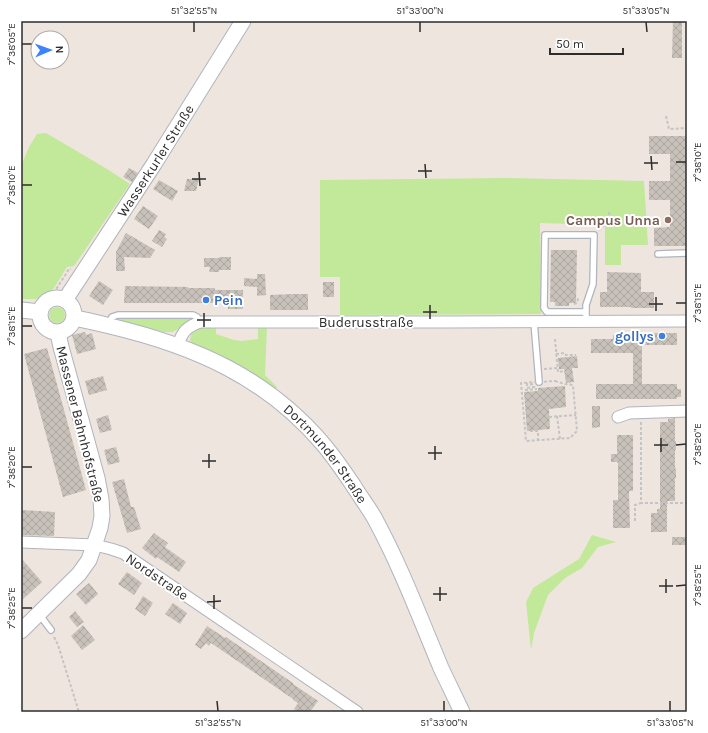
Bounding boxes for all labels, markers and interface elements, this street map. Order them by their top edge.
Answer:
text: 51°32'55"N [171,5,217,17]
text: 51°33'00"N [396,5,444,17]
text: 51°33'05"N [623,5,670,17]
text: 7°38'05"E [6,23,18,65]
north arrow [30,30,70,70]
scale bar [550,30,623,56]
text: 50 m [556,37,584,51]
text: N [53,45,66,54]
street label: Wasserkurler Straße [113,101,197,220]
text: 7°38'10"E [692,142,704,182]
text: 7°38'10"E [6,165,18,205]
place label: Campus Unna [566,212,660,229]
marker: Campus Unna [663,215,673,225]
text: 7°38'15"E [692,283,704,323]
place label: Pein [214,292,243,309]
marker: Pein [201,295,211,305]
text: 7°38'15"E [6,306,18,346]
street label: Buderusstraße [319,314,413,331]
place label: gollys [615,328,654,345]
marker: gollys [657,331,667,341]
street label: Massener Bahnhofstraße [52,344,108,504]
street label: Dortmunder Straße [280,400,371,506]
text: 7°38'20"E [692,423,704,465]
text: 7°38'20"E [6,446,18,488]
street label: Nordstraße [123,550,191,604]
text: 7°38'25"E [692,564,704,606]
text: 7°38'25"E [6,587,18,629]
text: 51°32'55"N [195,717,241,729]
text: 51°33'00"N [420,717,468,729]
text: 51°33'05"N [647,717,694,729]

